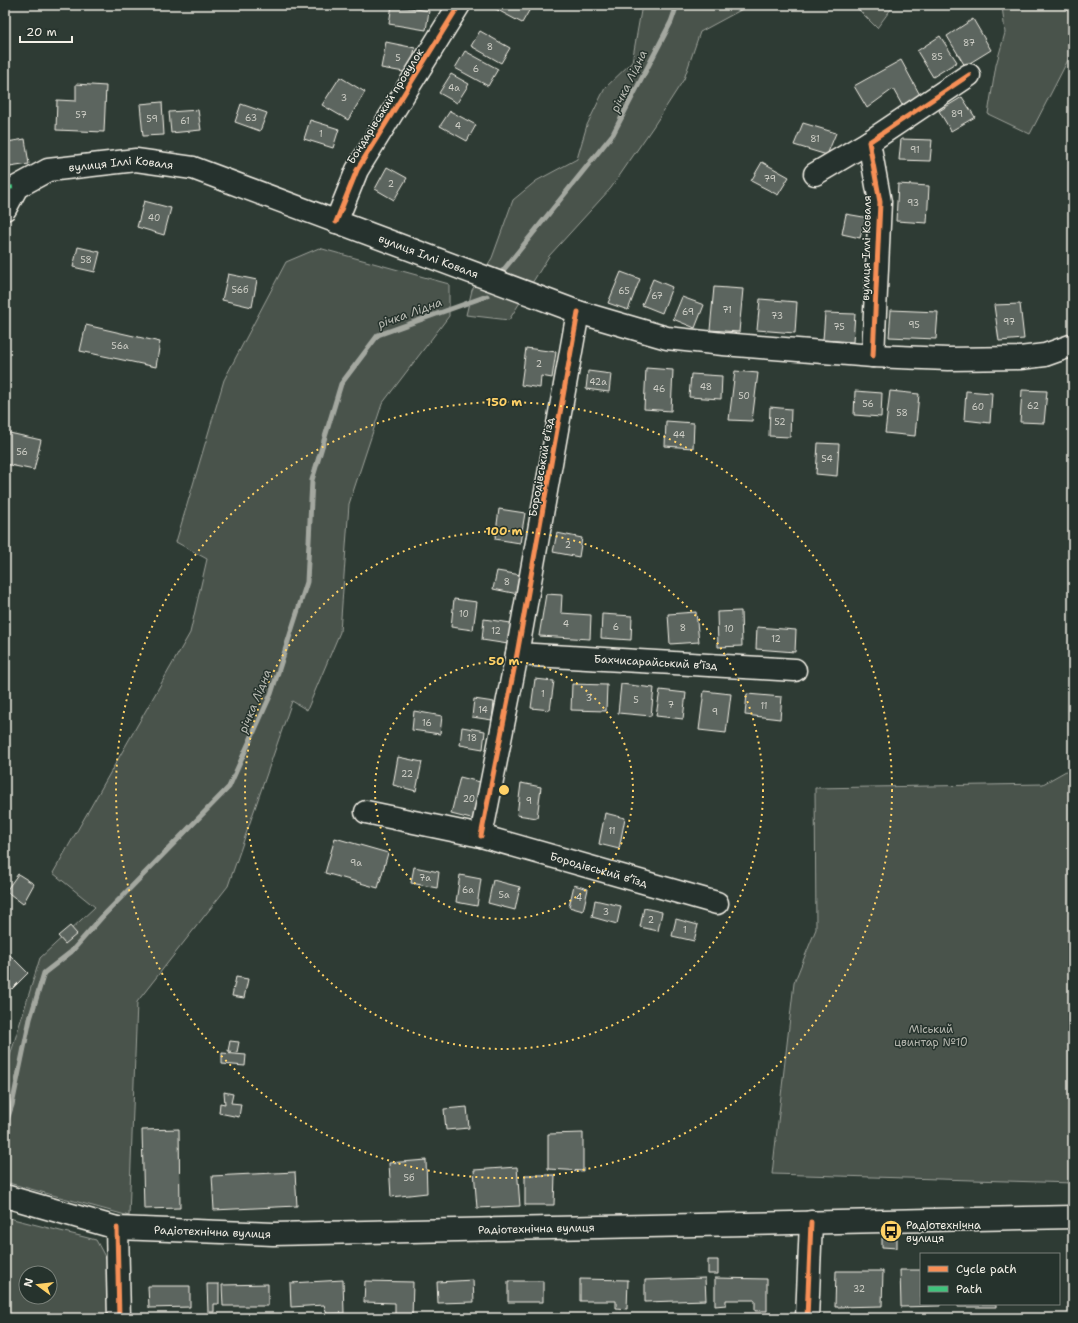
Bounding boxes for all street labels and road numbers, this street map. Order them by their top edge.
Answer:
street label: Бондарівський провулок [344,46,427,167]
street label: вулиця Іллі Коваля [68,153,174,176]
street label: вулиця Іллі Коваля [858,195,875,301]
street label: вулиця Іллі Коваля [376,231,480,282]
street label: Бородівський в’їзд [525,416,558,518]
street label: Бахчисарайський в’їзд [594,651,718,674]
street label: Бородівський в’їзд [548,849,649,891]
street label: Радіотехнічна вулиця [478,1220,595,1238]
street label: Радіотехнічна вулиця [154,1222,271,1242]

